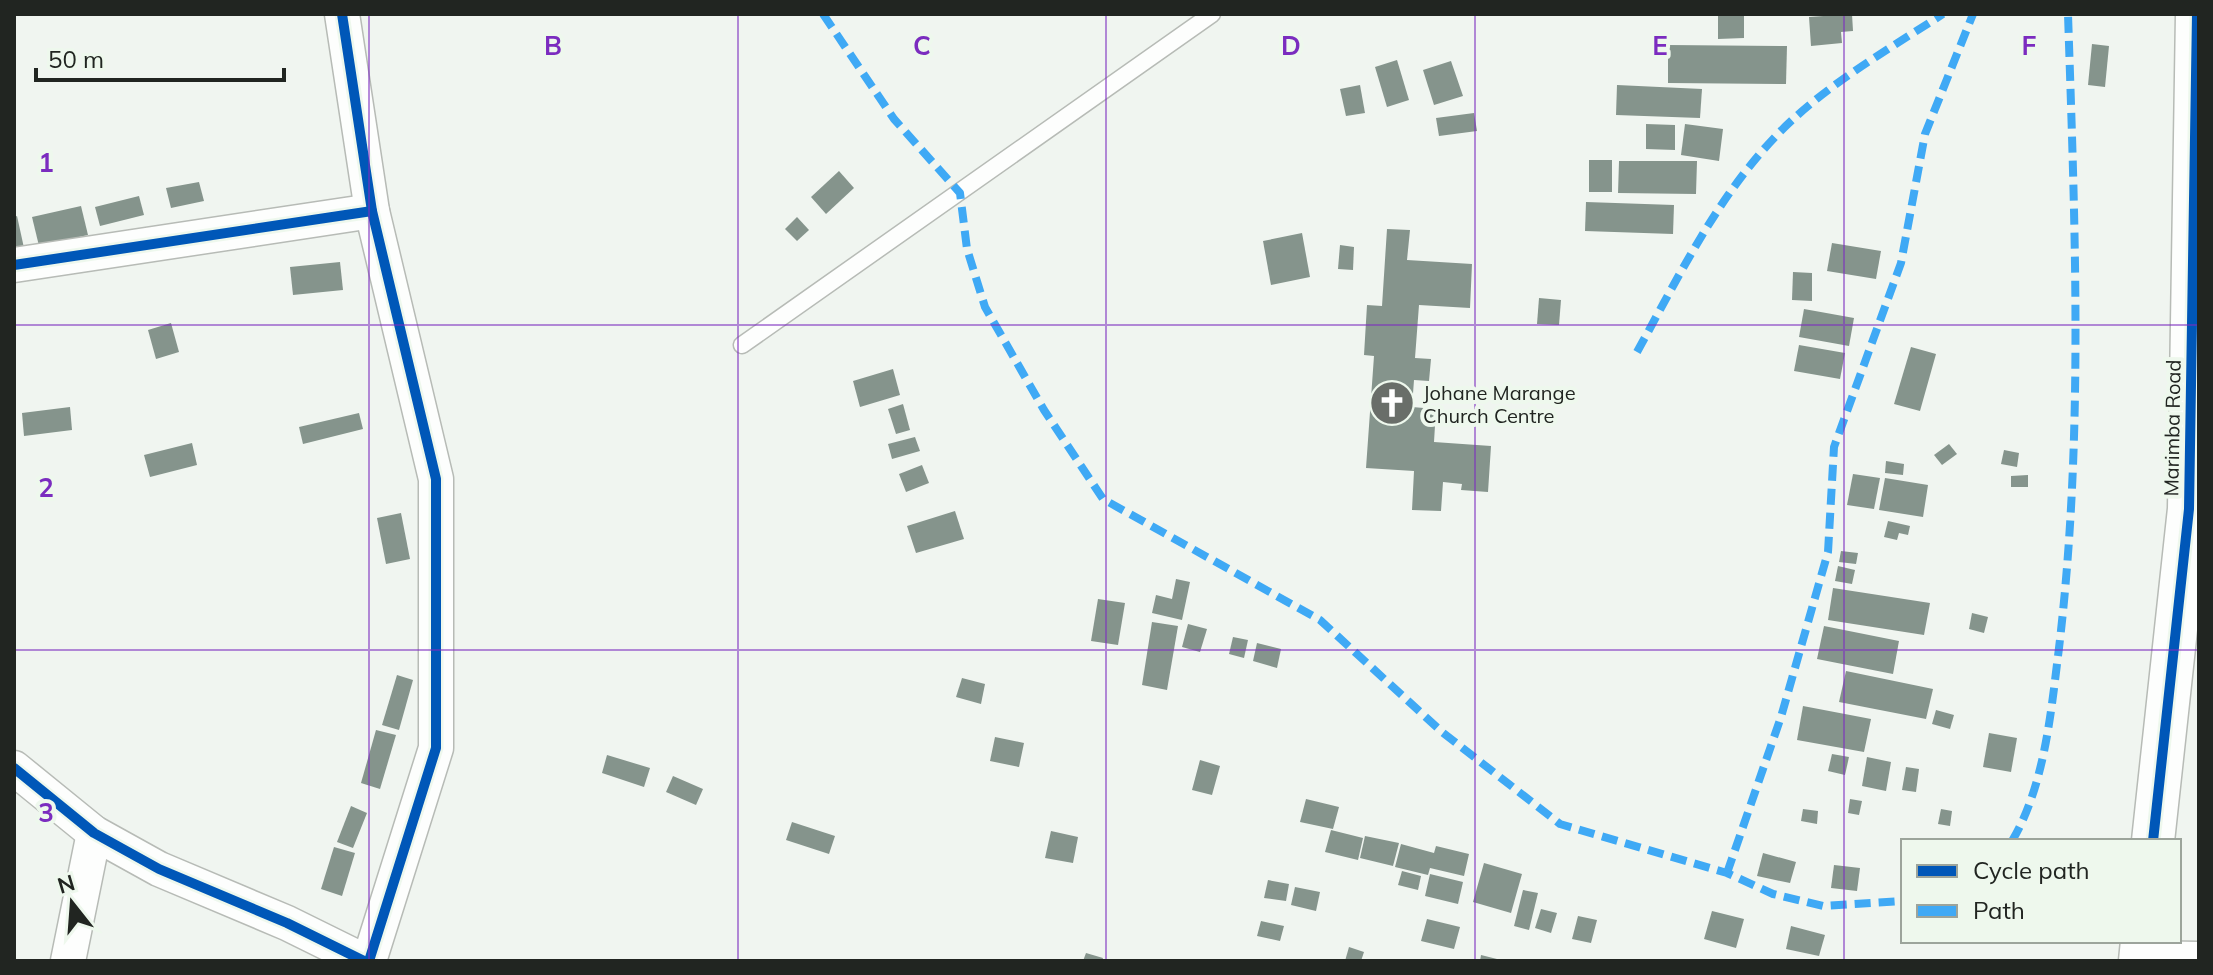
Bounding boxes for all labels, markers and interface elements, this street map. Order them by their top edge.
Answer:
text: B [544,29,562,62]
text: C [913,29,931,62]
text: D [1281,29,1301,62]
text: E [1652,29,1668,62]
text: F [2022,29,2037,62]
scale bar [36,32,284,82]
text: 50 m [48,44,104,74]
text: 1 [38,146,54,179]
street label: Marimba Road [2158,359,2186,497]
church icon: Johane Marange Church Centre [1368,379,1416,427]
place label: Johane Marange Church Centre [1423,380,1576,428]
text: 2 [38,471,54,504]
text: 3 [38,796,54,829]
legend [1901,839,2181,943]
text: Cycle path [1973,855,2090,885]
north arrow [32,863,112,943]
text: N [54,868,78,900]
text: Path [1973,895,2025,925]

